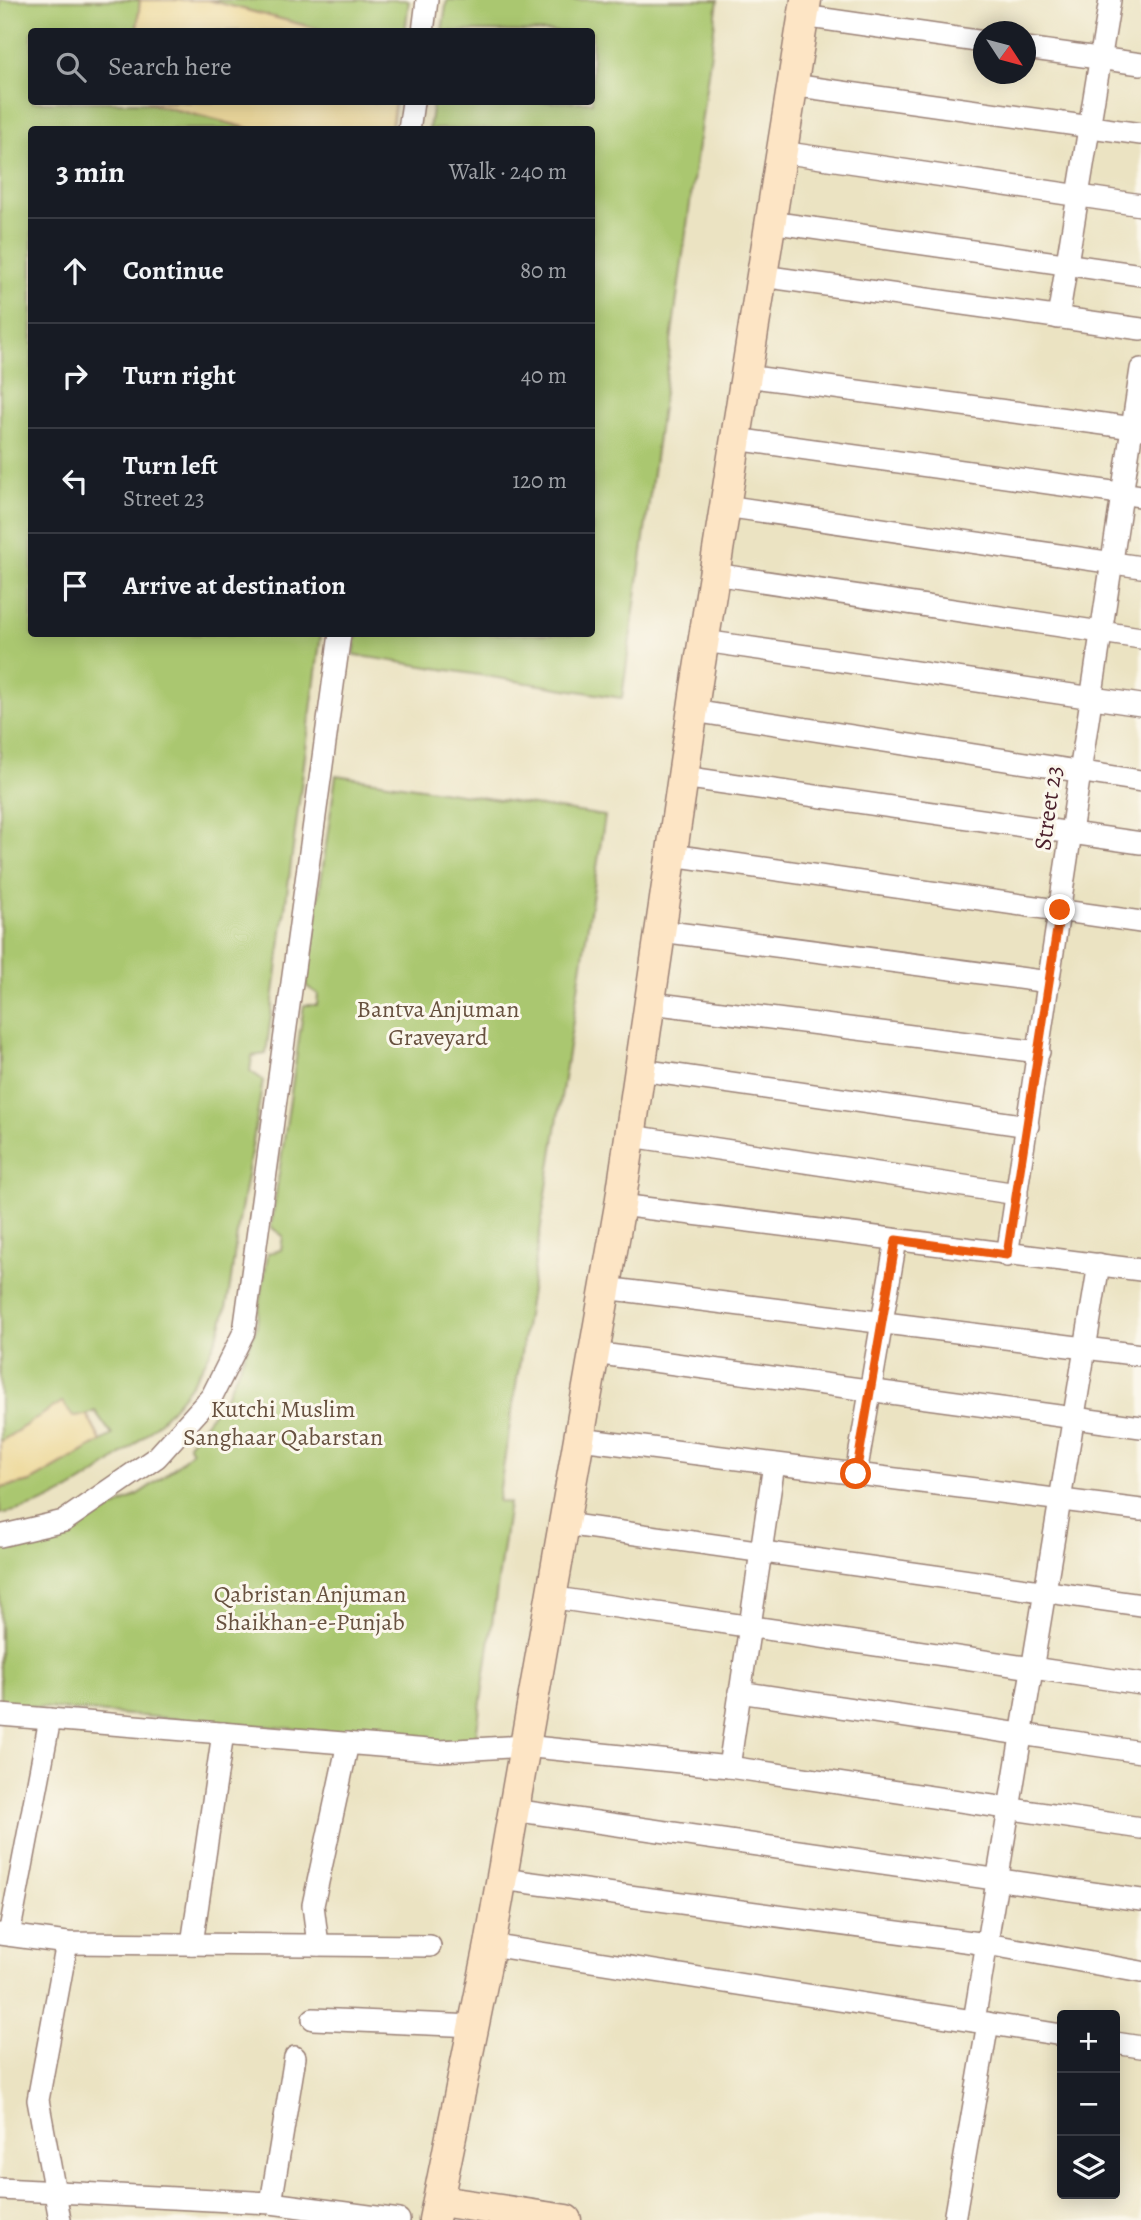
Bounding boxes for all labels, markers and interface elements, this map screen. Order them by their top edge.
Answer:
north arrow [973,21,1036,84]
search box [28,28,595,105]
icon: search [52,48,90,86]
text: Search here [108,49,232,84]
text: 3 min [56,152,125,192]
text: Walk · 240 m [449,156,567,187]
icon: ahead [56,252,94,290]
text: Continue [123,253,224,288]
text: 80 m [520,255,567,286]
icon: right [56,357,94,395]
text: Turn right [123,358,236,393]
text: 40 m [521,360,567,391]
text: Turn left [123,448,218,483]
icon: left [56,462,94,500]
text: 120 m [512,465,567,496]
text: Street 23 [123,483,205,514]
icon: arrive [56,567,94,605]
text: Arrive at destination [123,568,346,603]
street label: Street 23 [1026,764,1070,852]
route end [1044,894,1075,925]
park label: Bantva Anjuman Graveyard [357,993,519,1053]
park label: Kutchi Muslim Sanghaar Qabarstan [183,1393,383,1453]
route start [840,1458,871,1489]
park label: Qabristan Anjuman Shaikhan-e-Punjab [214,1578,406,1638]
map controls [1057,2010,1120,2199]
button: + [1057,2010,1120,2073]
button: − [1057,2073,1120,2136]
button: layers [1057,2136,1120,2199]

